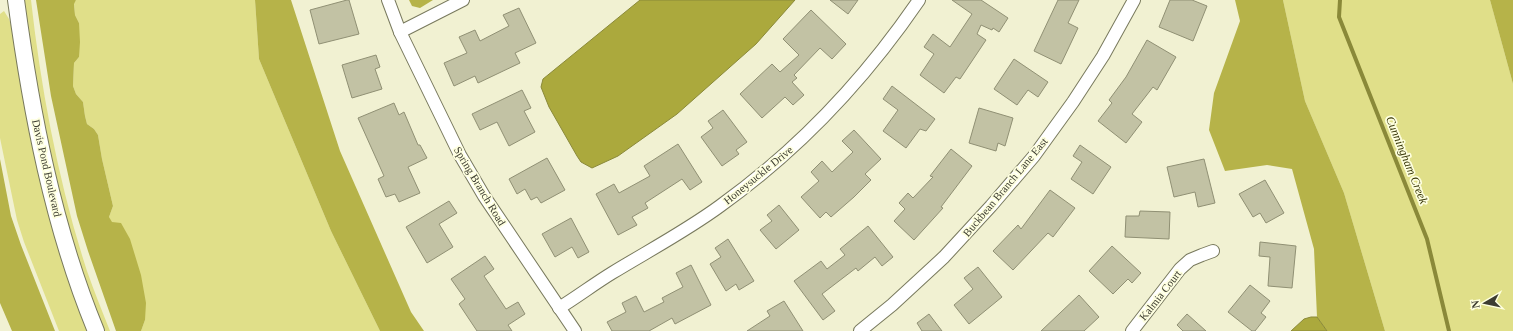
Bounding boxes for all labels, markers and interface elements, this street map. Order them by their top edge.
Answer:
water label: Cunningham Creek [1383,114,1431,206]
street label: Davis Pond Boulevard [30,118,64,218]
street label: Buckbean Branch Lane East [960,135,1050,239]
street label: Honeysuckle Drive [721,143,795,206]
street label: Spring Branch Road [452,144,509,228]
street label: Kalmia Court [1137,268,1183,322]
north arrow [1465,283,1505,323]
text: N [1469,300,1482,309]

